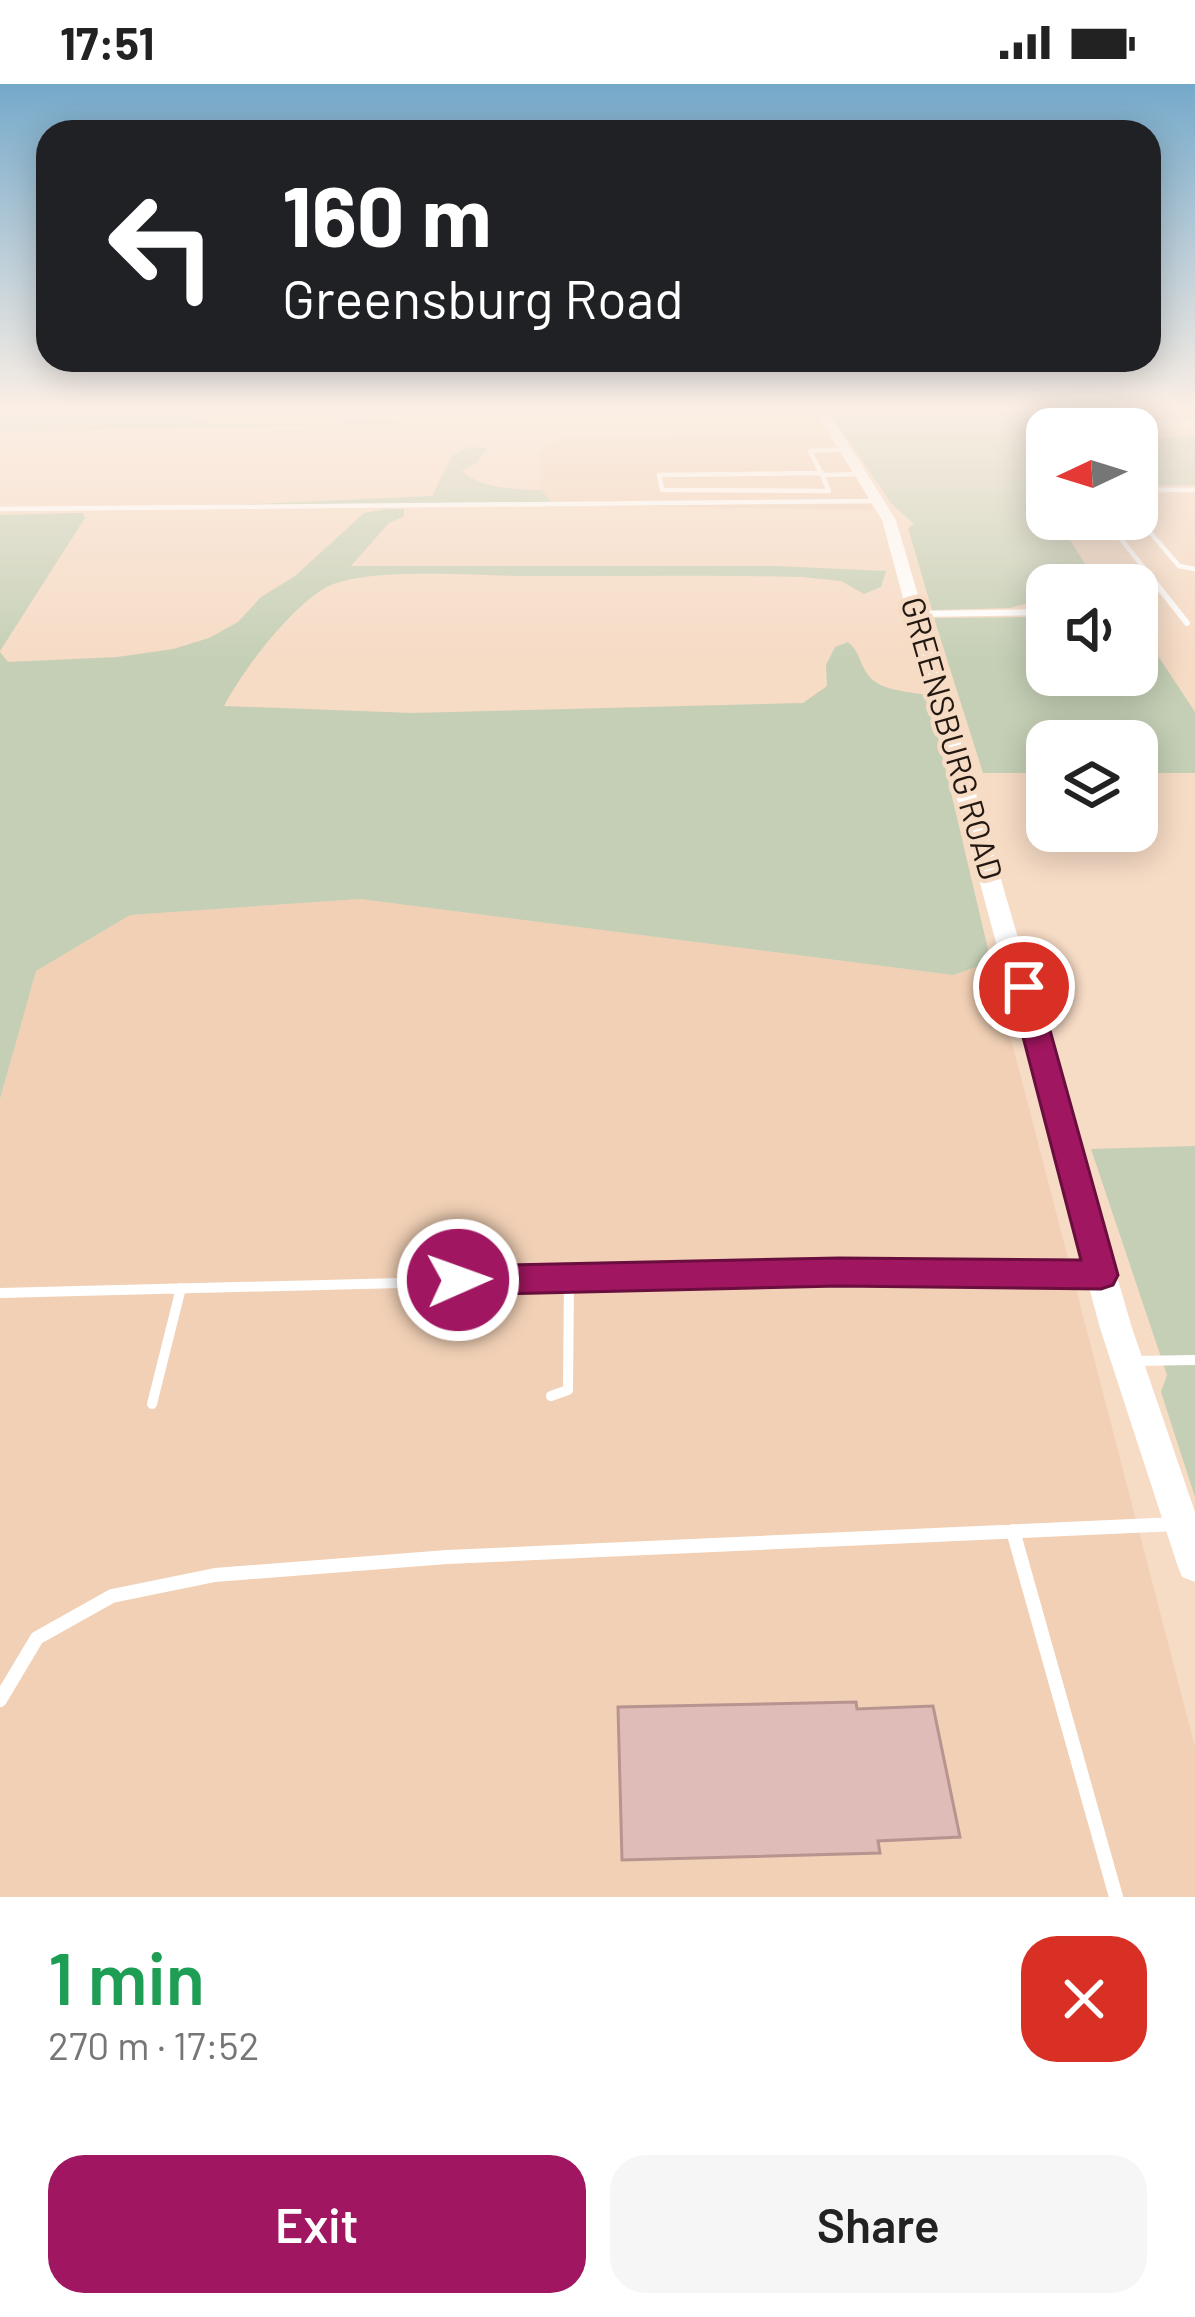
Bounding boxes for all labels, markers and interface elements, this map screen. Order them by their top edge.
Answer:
text: 17:51 [60,15,154,69]
text: 160 m [282,163,492,264]
icon: left [84,168,240,324]
text: Greensburg Road [282,265,684,330]
north arrow [1026,408,1158,540]
map controls [1026,408,1158,852]
button: sound [1026,564,1158,696]
street label: GREENSBURG ROAD [894,592,1012,884]
button: layers [1026,720,1158,852]
pin [973,936,1075,1038]
icon: arrive [991,954,1057,1020]
position arrow [395,1217,521,1343]
text: 1 min [48,1933,205,2019]
button: close [1021,1936,1147,2062]
text: 270 m · 17:52 [48,2021,260,2068]
button: Exit [48,2155,586,2293]
button: Share [610,2155,1147,2293]

